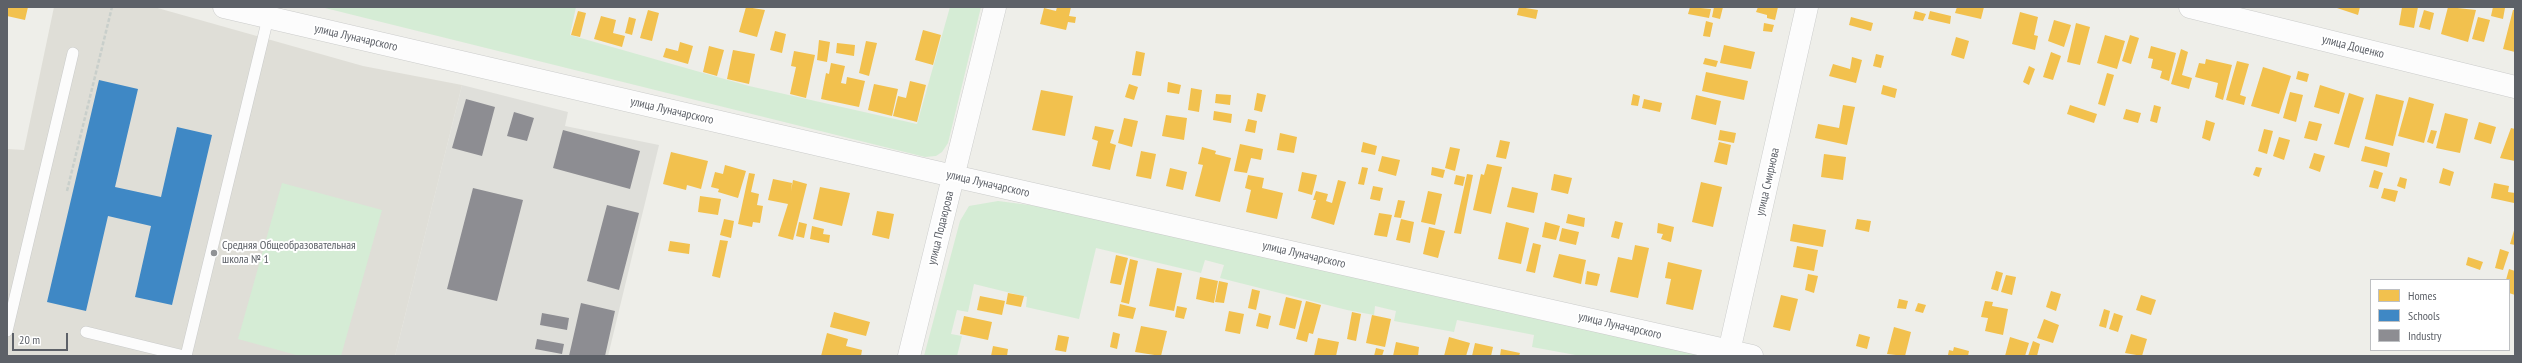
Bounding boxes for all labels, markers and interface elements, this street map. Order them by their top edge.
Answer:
street label: улица Луначарского [313,21,399,55]
street label: улица Доценко [2320,32,2386,62]
street label: улица Луначарского [629,94,715,128]
street label: улица Смирнова [1753,147,1783,217]
street label: улица Луначарского [945,167,1031,201]
street label: улица Подаюрова [925,190,957,266]
street label: улица Луначарского [1261,238,1347,272]
place label: Средняя Общеобразовательная школа № 1 [222,239,356,267]
marker: Средняя Общеобразовательная школа № 1 [209,248,219,258]
legend [2370,279,2510,351]
text: Homes [2408,288,2436,303]
text: Schools [2408,308,2440,323]
street label: улица Луначарского [1577,309,1663,343]
scale bar [14,325,70,351]
text: Industry [2408,328,2442,343]
text: 20 m [19,332,40,347]

